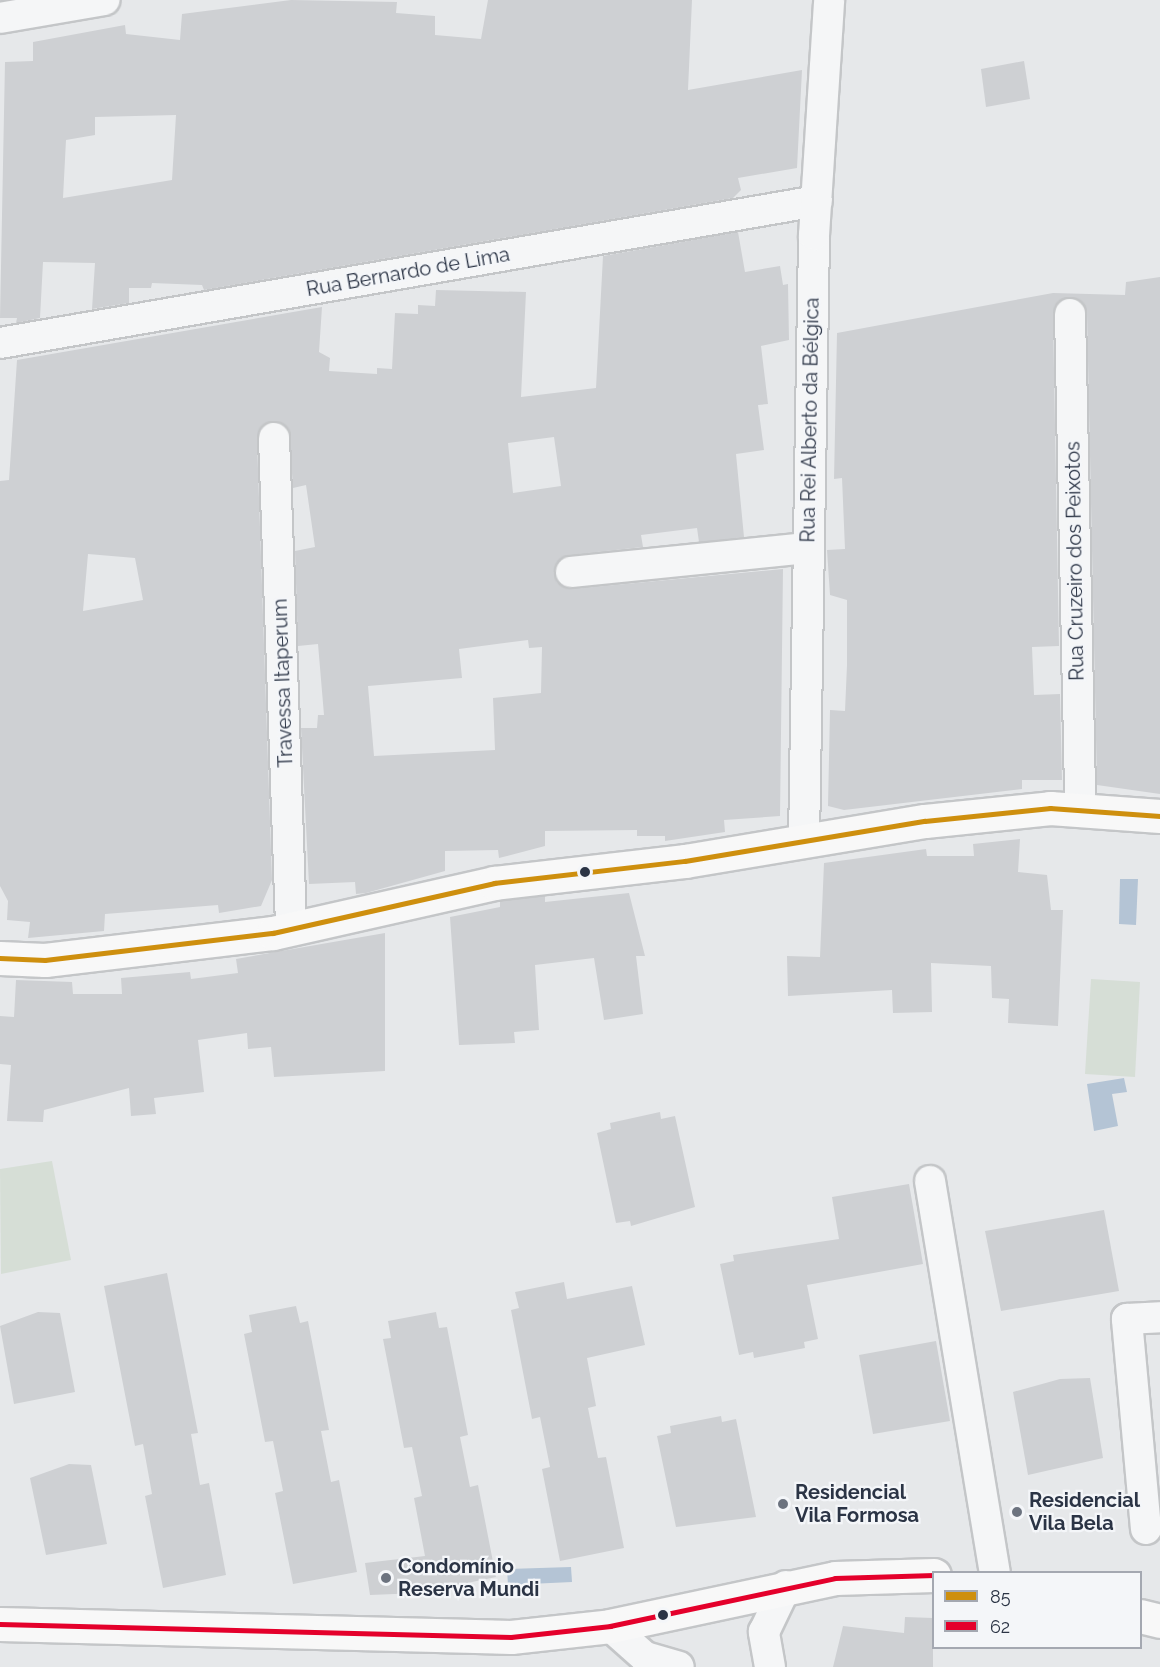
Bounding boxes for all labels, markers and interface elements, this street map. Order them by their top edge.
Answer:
street label: Rua Bernardo de Lima [304,242,512,302]
street label: Rua Rei Alberto da Bélgica [796,297,824,543]
street label: Rua Cruzeiro dos Peixotos [1061,441,1089,681]
street label: Travessa Itaperum [268,598,298,768]
unlabelled marker [579,866,591,878]
place label: Residencial Vila Formosa [795,1480,919,1527]
place label: Residencial Vila Bela [1029,1488,1140,1535]
marker: Residencial Vila Formosa [776,1497,790,1511]
marker: Residencial Vila Bela [1010,1505,1024,1519]
place label: Condomínio Reserva Mundi [398,1554,539,1601]
marker: Condomínio Reserva Mundi [379,1571,393,1585]
legend [932,1571,1142,1649]
text: 85 [990,1586,1010,1607]
unlabelled marker [657,1609,669,1621]
text: 62 [990,1616,1010,1637]

